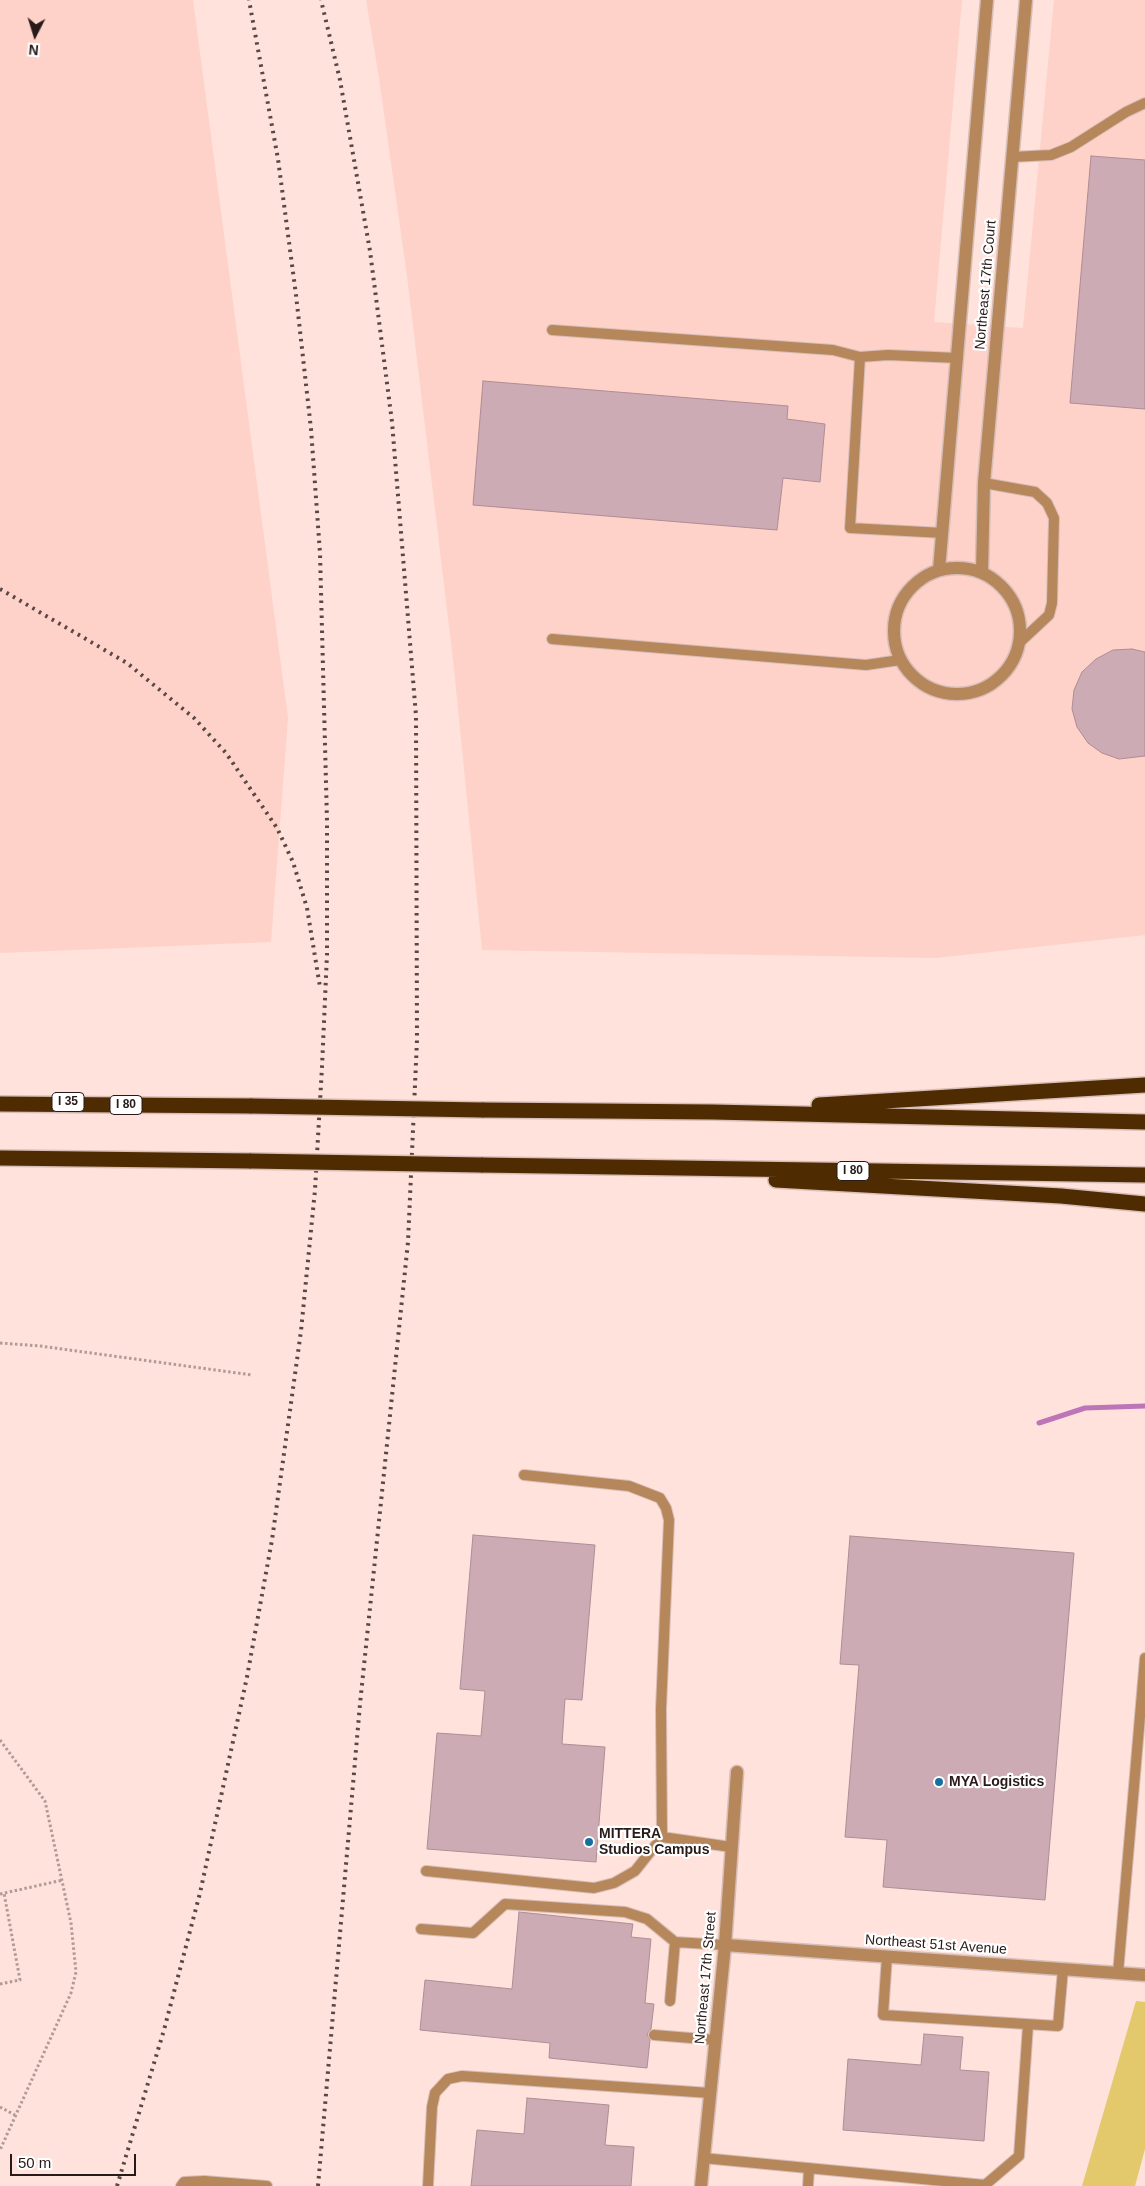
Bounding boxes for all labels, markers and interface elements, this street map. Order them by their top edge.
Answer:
north arrow [10,10,60,60]
text: N [28,42,39,58]
street label: Northeast 17th Court [972,220,1000,350]
road number: I 35 [52,1092,84,1112]
road number: I 80 [110,1096,142,1114]
road number: I 80 [837,1162,869,1180]
place label: MYA Logistics [949,1774,1044,1790]
marker: MYA Logistics [933,1776,945,1788]
place label: MITTERA Studios Campus [599,1826,709,1858]
marker: MITTERA Studios Campus [583,1836,595,1848]
street label: Northeast 17th Street [692,1911,720,2045]
street label: Northeast 51st Avenue [865,1932,1007,1958]
scale bar [12,2144,139,2176]
text: 50 m [18,2154,51,2171]

